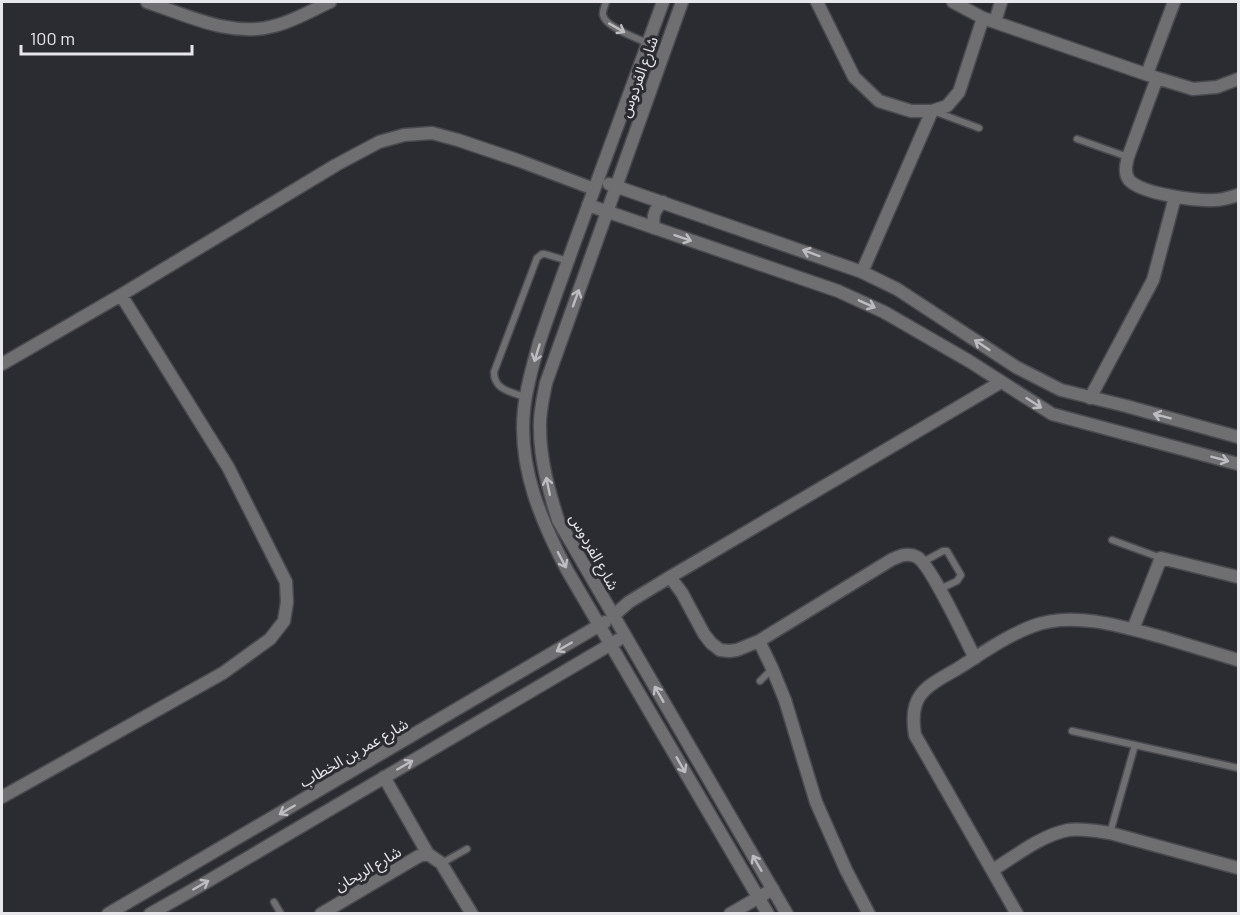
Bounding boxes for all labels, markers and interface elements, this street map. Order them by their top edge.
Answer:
scale bar [21,18,192,56]
one-way arrow [608,22,625,34]
text: 100 m [30,27,75,49]
street label: شارع الفردوس [615,34,665,121]
one-way arrow [674,233,692,244]
one-way arrow [802,247,821,258]
one-way arrow [572,289,583,307]
one-way arrow [857,298,875,310]
one-way arrow [974,338,991,351]
one-way arrow [530,343,541,362]
one-way arrow [1026,397,1043,410]
one-way arrow [1153,409,1172,421]
one-way arrow [1210,453,1229,465]
one-way arrow [542,477,554,496]
street label: شارع الفردوس [563,510,623,595]
one-way arrow [557,551,568,569]
one-way arrow [556,642,573,654]
one-way arrow [653,686,665,703]
street label: شارع عمر بن الخطاب [296,714,413,794]
one-way arrow [675,756,687,773]
one-way arrow [396,758,413,770]
one-way arrow [279,804,296,816]
street label: شارع الريحان [331,842,406,898]
one-way arrow [751,855,763,872]
one-way arrow [192,879,209,891]

